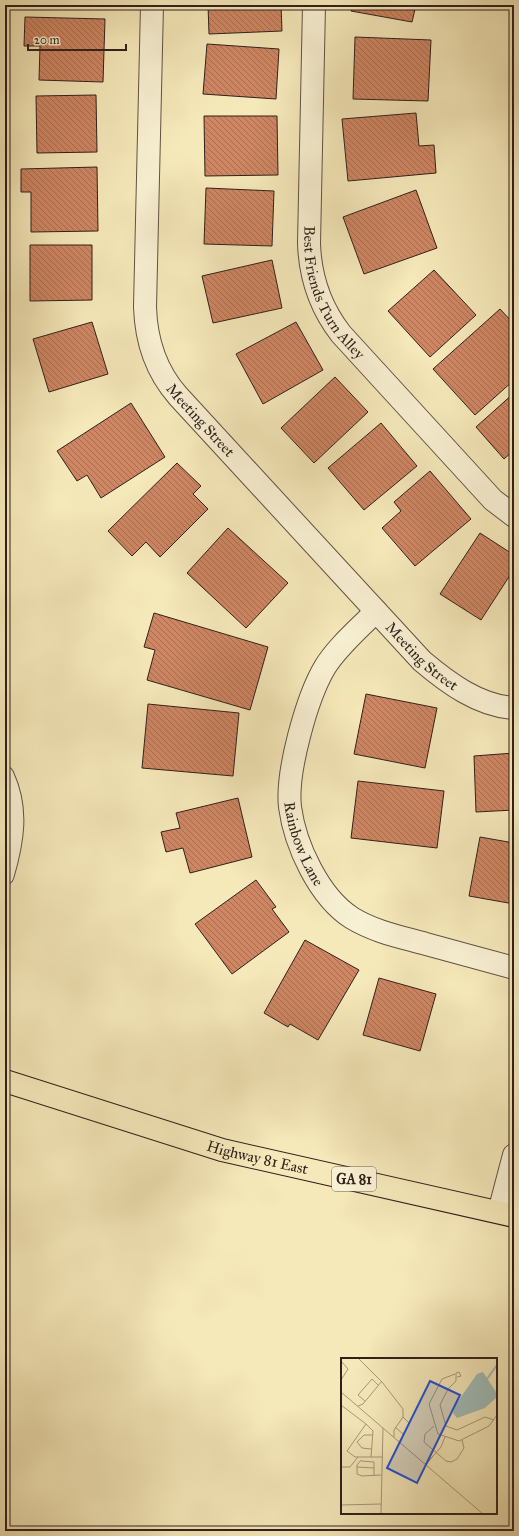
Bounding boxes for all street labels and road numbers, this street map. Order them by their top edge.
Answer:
street label: Best Friends Turn Alley [300,226,369,364]
street label: Meeting Street [162,380,239,461]
street label: Meeting Street [382,618,462,695]
street label: Rainbow Lane [280,801,327,889]
street label: Highway 81 East [205,1137,311,1178]
road number: GA 81 [332,1167,376,1191]

